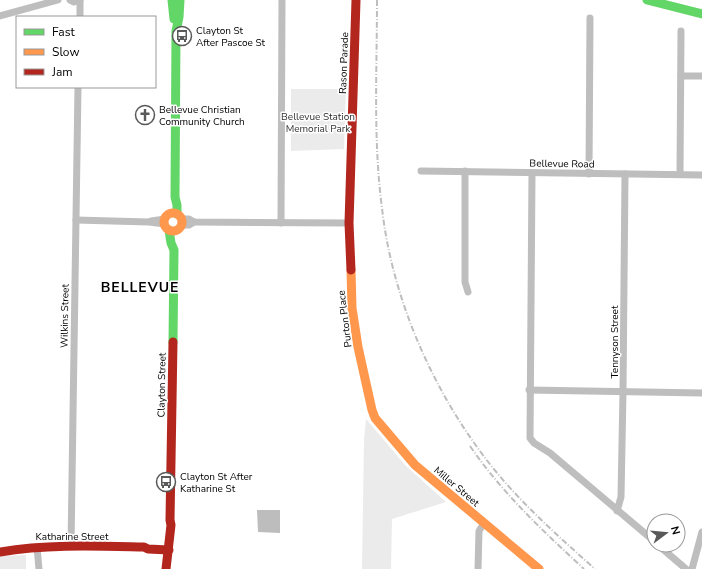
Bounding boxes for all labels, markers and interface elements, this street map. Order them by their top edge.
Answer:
legend [16,16,156,88]
text: Fast [52,24,75,40]
place label: Clayton St After Pascoe St [196,24,266,50]
bus stop icon: Clayton St After Pascoe St [171,25,193,47]
street label: Rason Parade [336,32,352,94]
text: Slow [52,44,80,60]
text: Jam [51,64,73,80]
place label: Bellevue Christian Community Church [159,103,245,129]
church icon: Bellevue Christian Community Church [134,104,156,126]
park label: Bellevue Station Memorial Park [281,110,355,136]
street label: Bellevue Road [529,156,595,172]
district label: BELLEVUE [101,278,179,297]
street label: Wilkins Street [57,283,73,348]
street label: Purton Place [335,290,355,348]
street label: Tennyson Street [608,305,622,378]
street label: Clayton Street [154,352,170,418]
street label: Miller Street [431,464,482,510]
place label: Clayton St After Katharine St [180,470,253,496]
bus stop icon: Clayton St After Katharine St [155,471,177,493]
north arrow [646,513,686,553]
text: N [667,524,683,536]
street label: Katharine Street [36,530,109,544]

